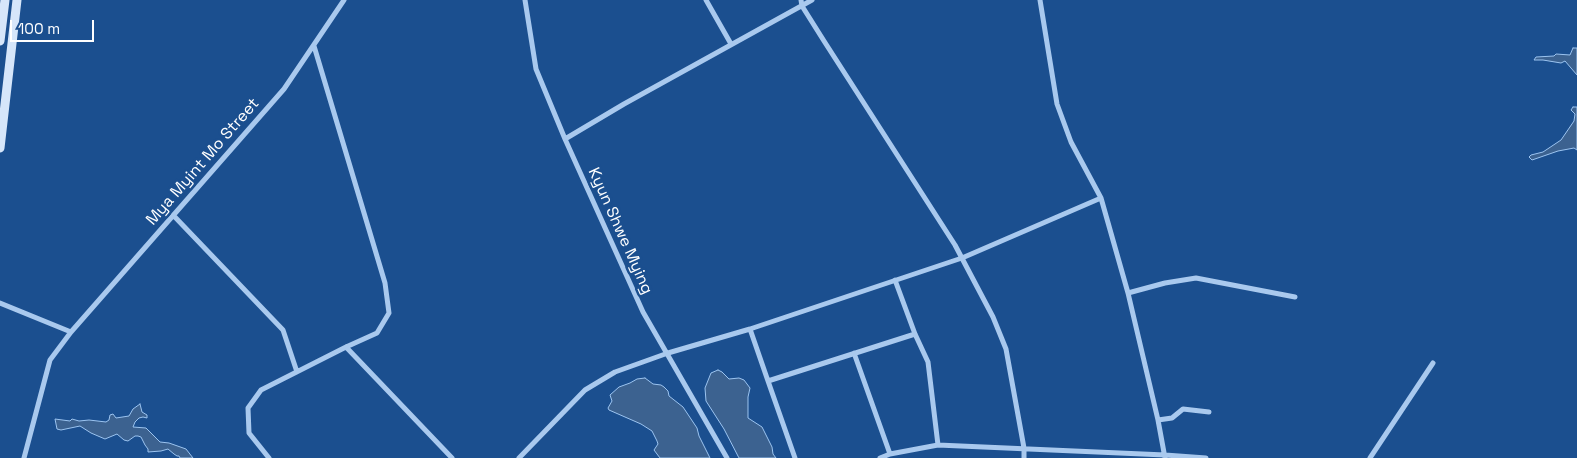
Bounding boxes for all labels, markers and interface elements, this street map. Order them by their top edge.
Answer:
scale bar [12,10,96,42]
text: 100 m [18,19,60,38]
street label: Mya Myint Mo Street [143,94,263,230]
street label: Kyun Shwe Mying [583,165,657,297]

